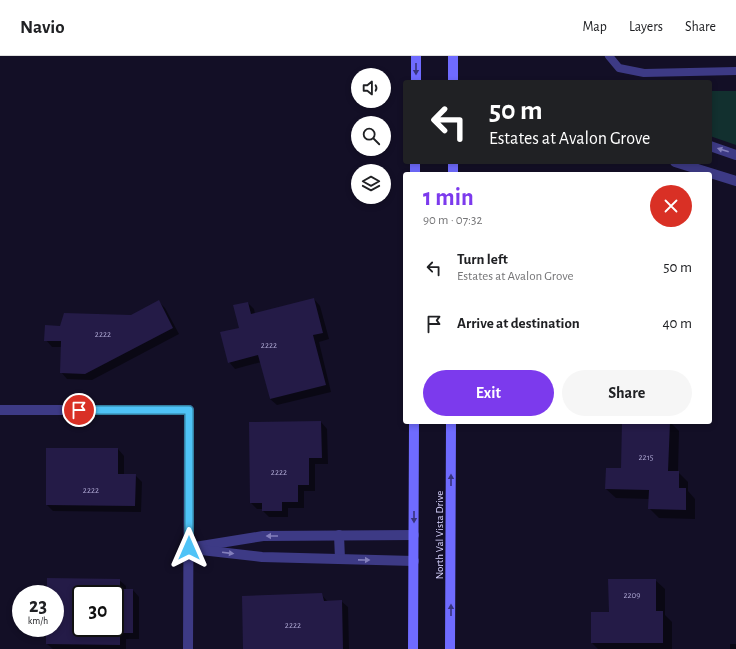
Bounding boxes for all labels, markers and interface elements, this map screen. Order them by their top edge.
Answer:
text: Navio [20,18,65,37]
text: Map [582,20,607,34]
text: Layers [629,20,663,34]
text: Share [685,20,716,34]
one-way arrow [413,63,419,76]
map controls [351,68,391,204]
button: sound [351,68,391,108]
icon: left [423,96,475,148]
text: 50 m [489,97,543,125]
button: search [351,116,391,156]
text: Estates at Avalon Grove [489,130,650,148]
one-way arrow [717,147,729,153]
button: layers [351,164,391,204]
button: close [650,185,692,227]
text: 1 min [423,186,474,210]
text: 90 m · 07:32 [423,214,482,227]
text: Turn left [457,252,508,267]
icon: left [423,257,445,279]
text: 50 m [663,260,692,275]
text: Estates at Avalon Grove [457,270,574,283]
icon: arrive [423,313,445,335]
text: Arrive at destination [457,316,580,331]
text: 40 m [662,316,692,331]
house number: 2222 [95,330,111,339]
house number: 2222 [261,341,277,350]
button: Exit [423,370,554,416]
button: Share [562,370,692,416]
pin [62,393,96,427]
icon: arrive [68,399,90,421]
house number: 2215 [638,453,654,462]
house number: 2222 [271,468,287,477]
one-way arrow [448,473,454,486]
house number: 2222 [83,486,99,495]
street label: North Val Vista Drive [434,491,445,579]
one-way arrow [411,511,417,524]
position arrow [168,527,210,569]
one-way arrow [265,533,278,539]
one-way arrow [222,550,234,556]
one-way arrow [358,556,370,563]
speed limit sign: 30 [72,585,124,637]
house number: 2209 [623,591,641,600]
text: 23 [29,596,47,616]
one-way arrow [447,604,454,616]
text: km/h [28,616,48,626]
house number: 2222 [285,621,301,630]

